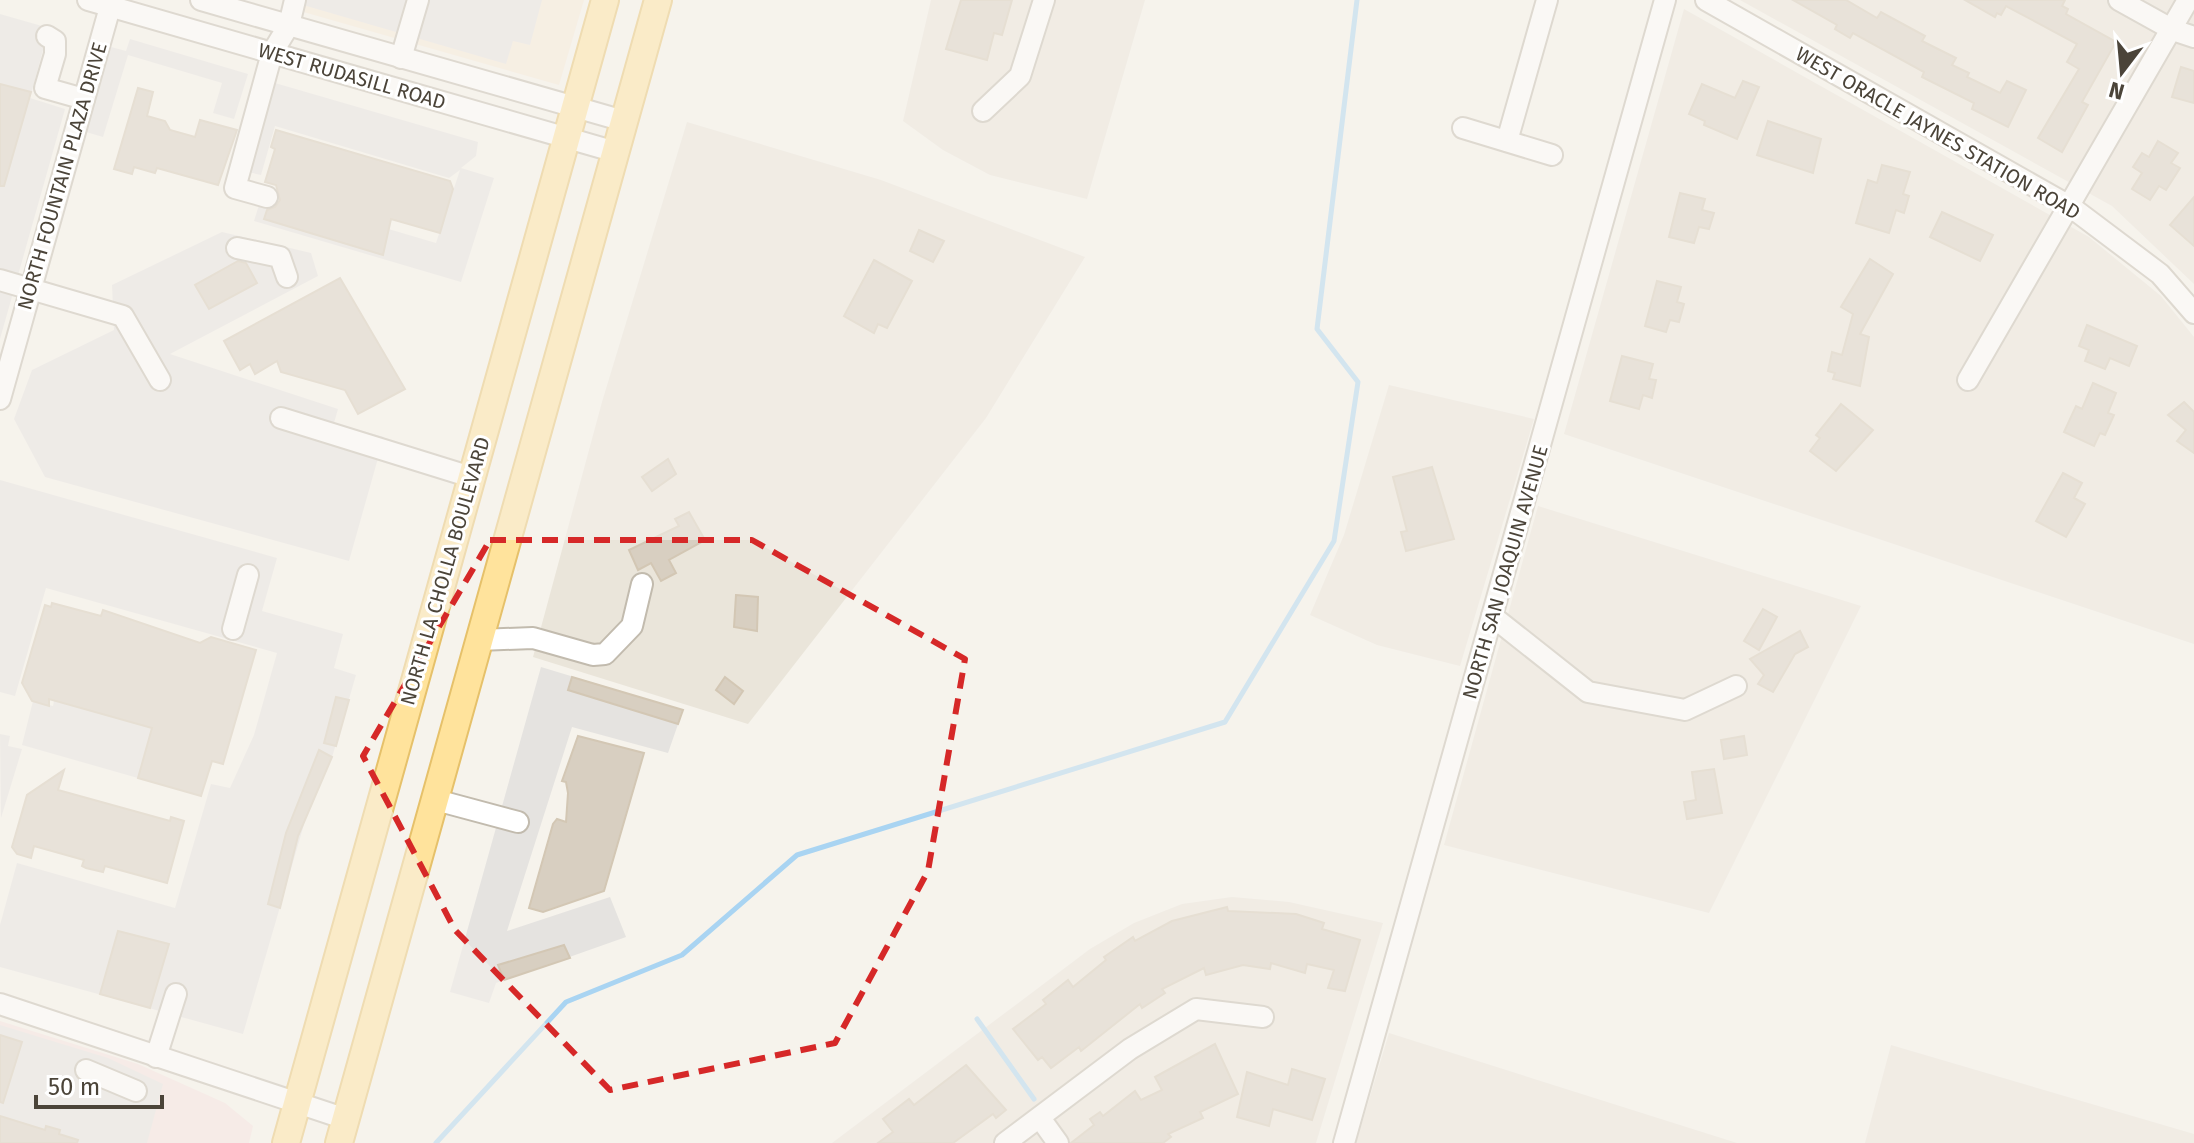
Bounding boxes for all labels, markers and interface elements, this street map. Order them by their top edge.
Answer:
north arrow [2082,32,2162,112]
street label: WEST RUDASILL ROAD [255,38,449,114]
street label: NORTH FOUNTAIN PLAZA DRIVE [12,39,112,313]
street label: WEST ORACLE JAYNES STATION ROAD [1791,41,2085,225]
text: N [2106,76,2127,106]
street label: NORTH LA CHOLLA BOULEVARD [395,434,495,708]
street label: NORTH SAN JOAQUIN AVENUE [1457,442,1553,702]
scale bar [36,1059,162,1109]
text: 50 m [48,1073,100,1101]

